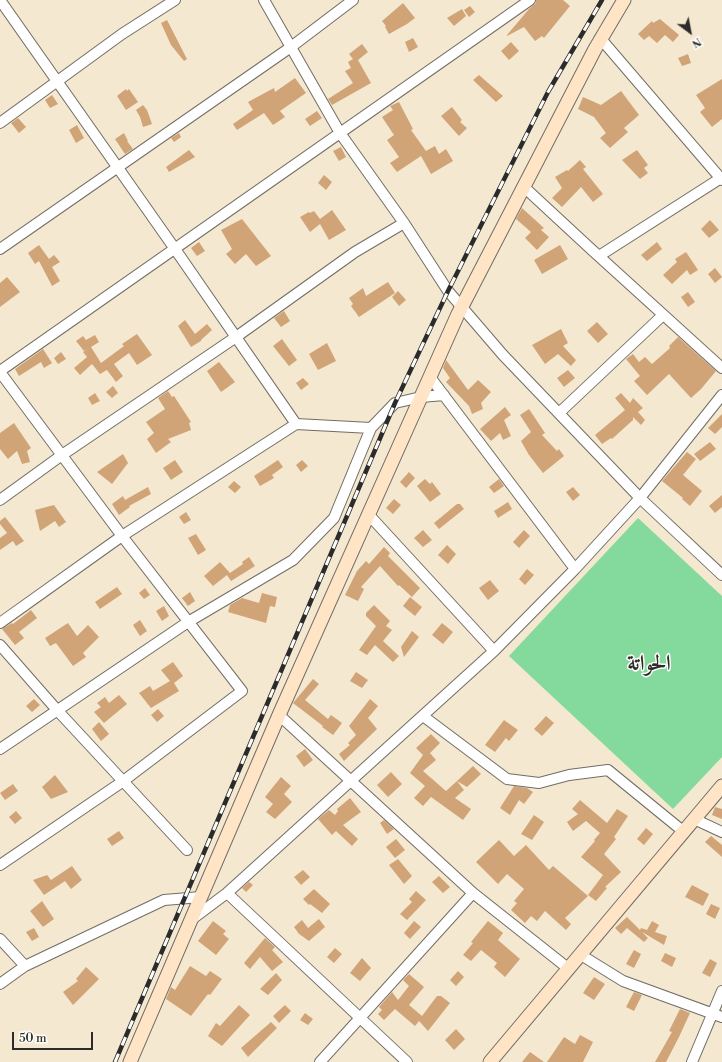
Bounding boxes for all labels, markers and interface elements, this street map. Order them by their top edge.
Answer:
north arrow [670,12,710,52]
text: N [689,34,704,50]
district label: الحواتة [627,652,671,678]
scale bar [14,1024,95,1050]
text: 50 m [19,1031,47,1046]

